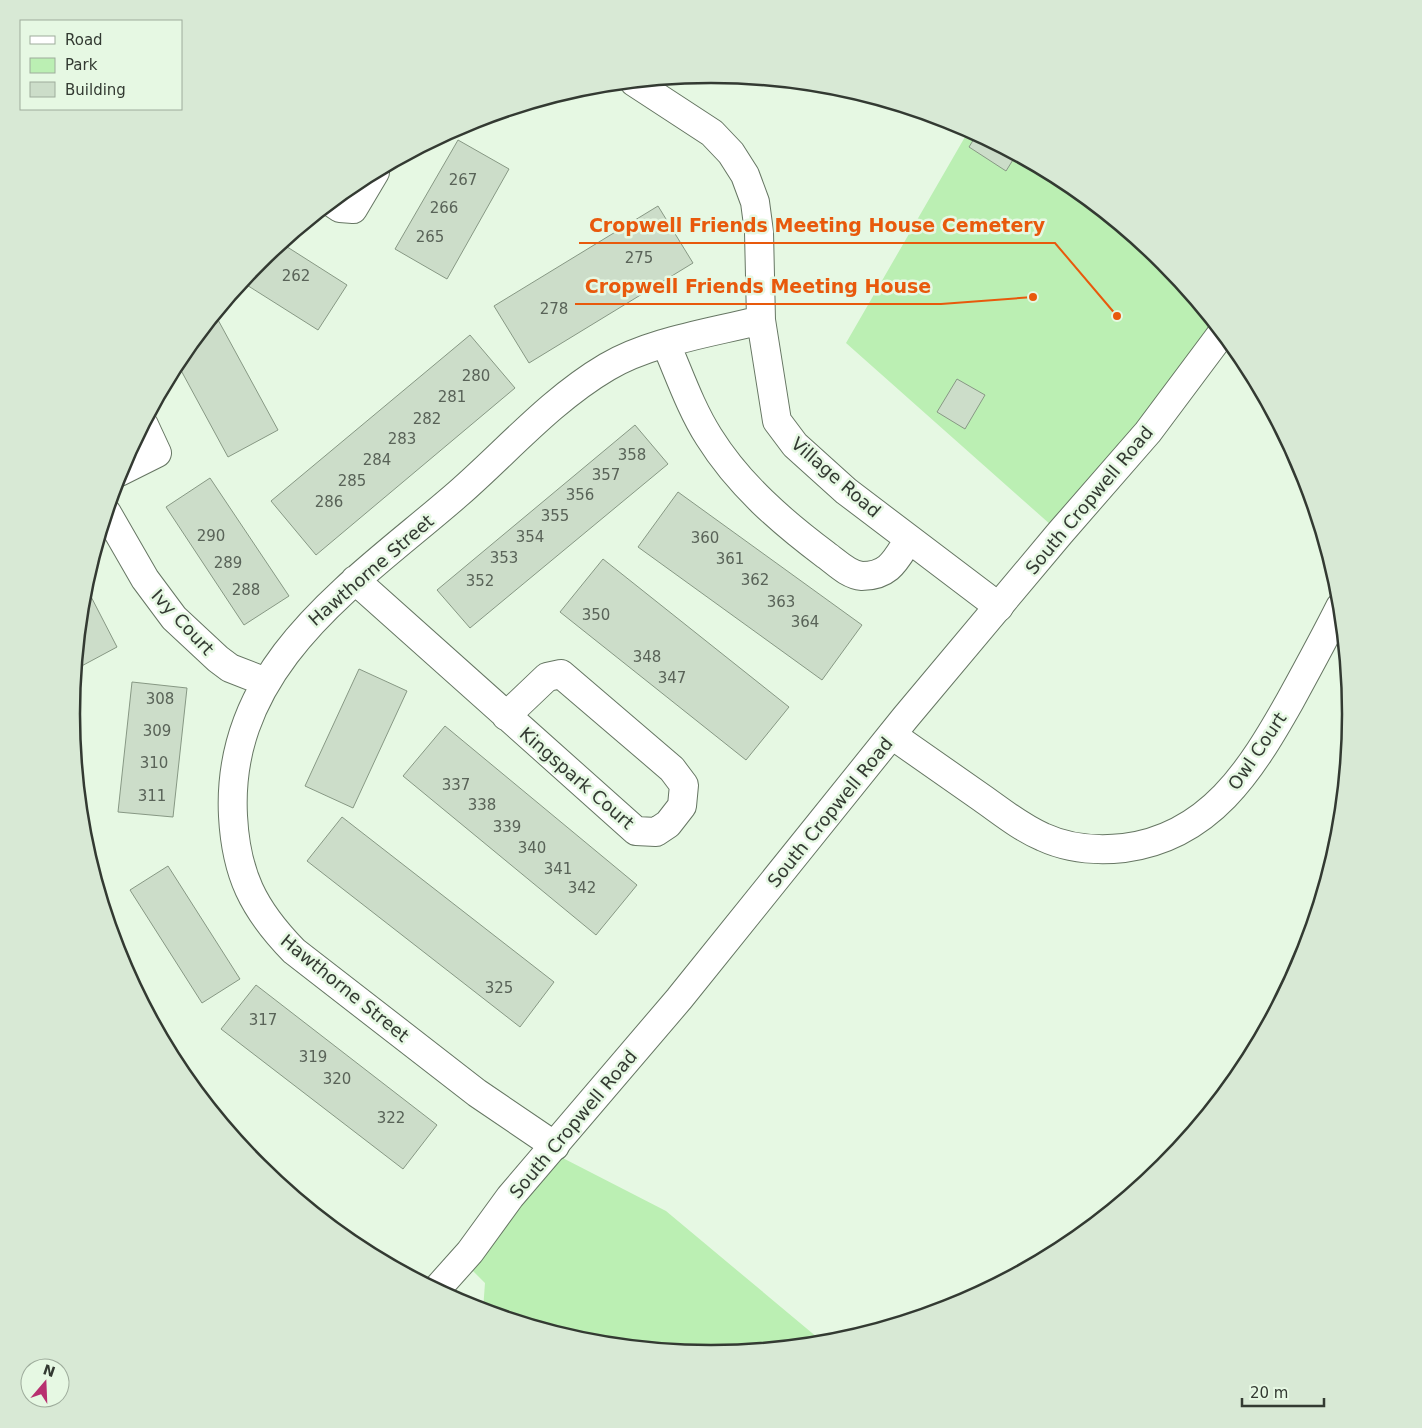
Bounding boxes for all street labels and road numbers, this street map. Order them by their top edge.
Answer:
street label: South Cropwell Road [1021,422,1157,578]
street label: Village Road [787,433,885,521]
street label: Hawthorne Street [304,510,438,630]
street label: Ivy Court [147,585,219,659]
street label: Owl Court [1223,708,1291,794]
street label: Kingspark Court [516,723,638,833]
street label: South Cropwell Road [763,733,897,891]
street label: Hawthorne Street [277,930,413,1046]
street label: South Cropwell Road [505,1046,641,1202]

